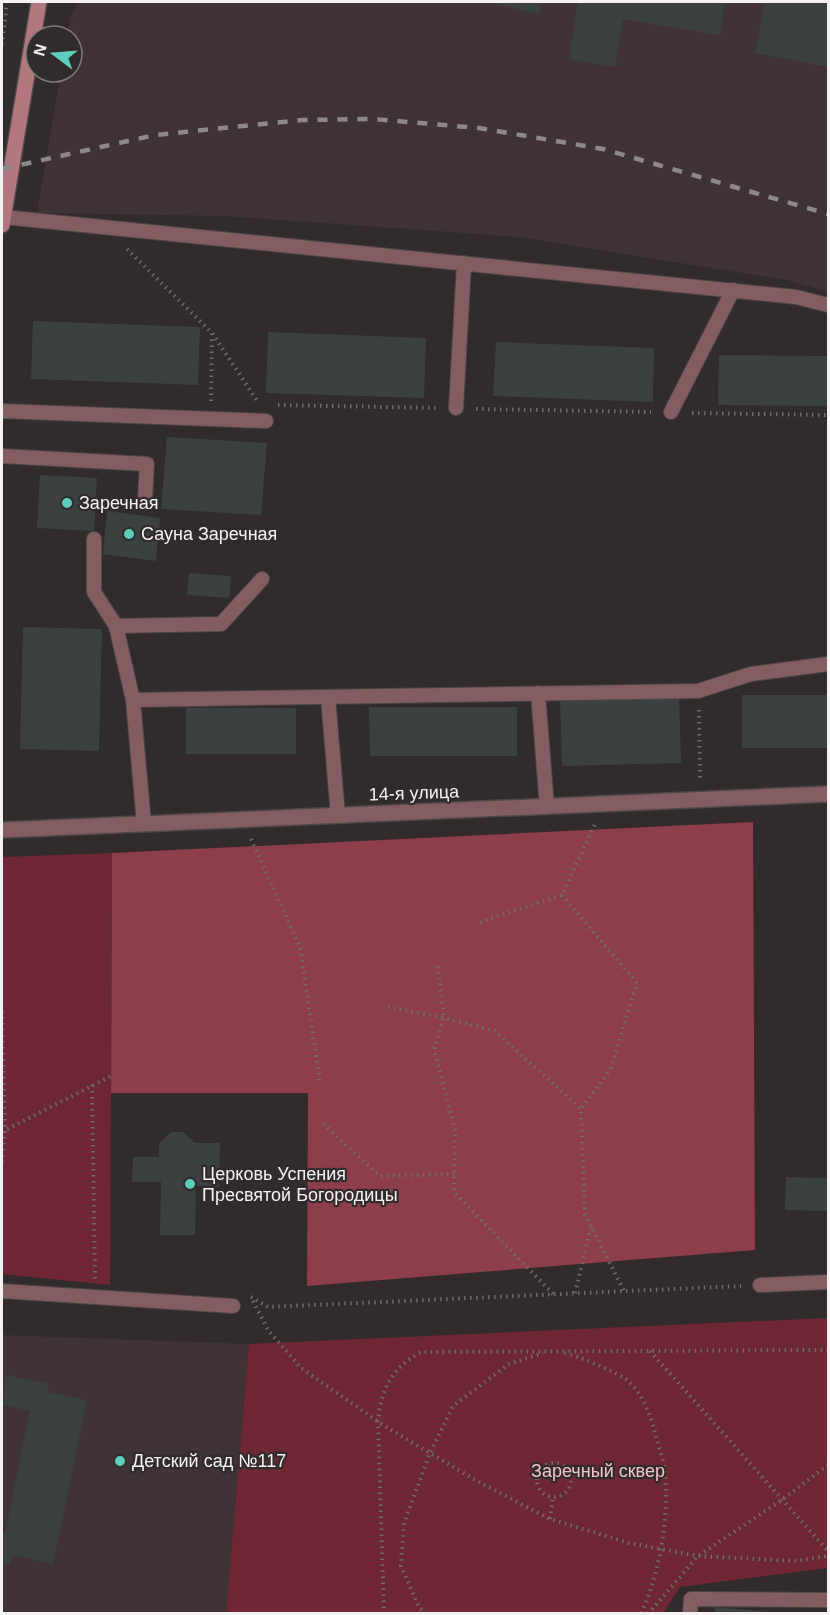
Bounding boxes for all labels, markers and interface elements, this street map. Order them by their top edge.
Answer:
north arrow [24,24,84,84]
text: N [30,42,50,58]
place label: Заречная [79,493,158,513]
marker: Заречная [60,496,74,510]
place label: Сауна Заречная [141,524,277,544]
marker: Сауна Заречная [122,527,136,541]
street label: 14-я улица [369,781,460,805]
place label: Церковь Успения Пресвятой Богородицы [202,1164,398,1205]
marker: Церковь Успения Пресвятой Богородицы [183,1177,197,1191]
place label: Детский сад №117 [132,1451,286,1471]
marker: Детский сад №117 [113,1454,127,1468]
park label: Заречный сквер [531,1461,665,1481]

